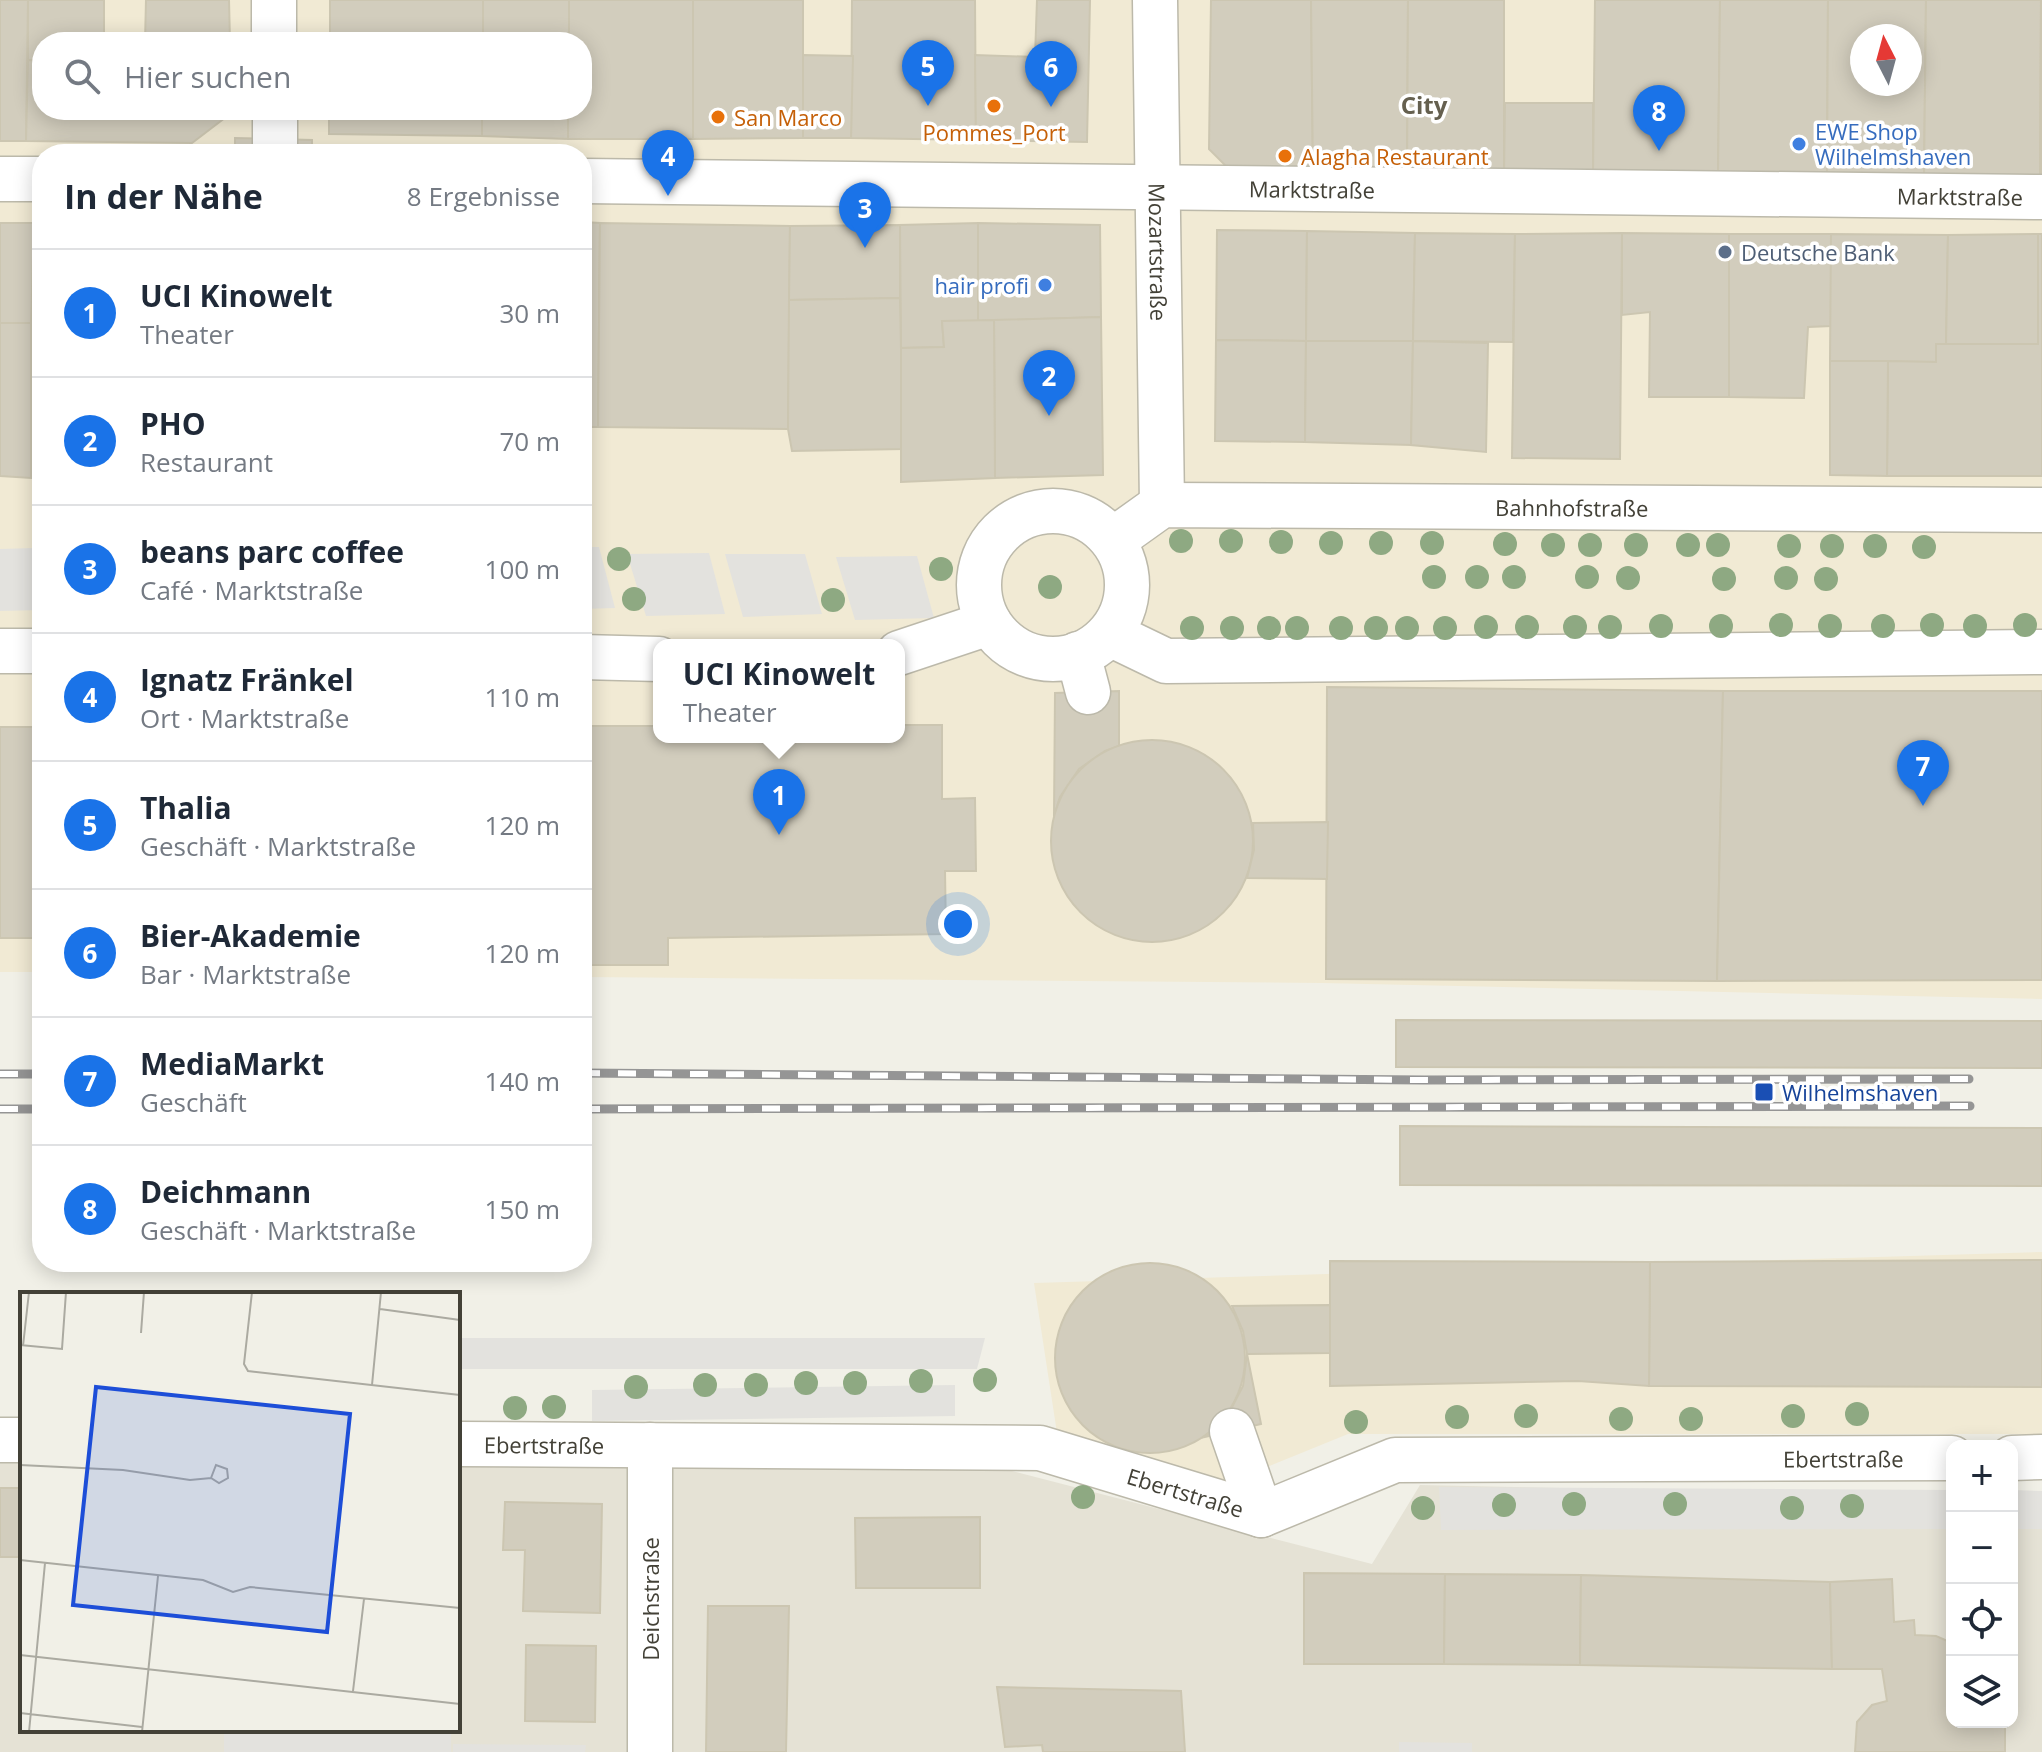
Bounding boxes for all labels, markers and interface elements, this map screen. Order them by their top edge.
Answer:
north arrow [1850,24,1922,96]
search box [32,32,592,120]
pin: 5 [902,40,954,106]
pin: 6 [1025,41,1077,107]
icon: search [60,54,104,98]
text: Hier suchen [124,56,291,97]
pin: 8 [1633,85,1685,151]
district label: City [1401,88,1448,121]
marker: Pommes_Port [985,97,1003,115]
place label: San Marco [734,102,842,132]
marker: San Marco [709,108,727,126]
place label: EWE Shop Wilhelmshaven [1815,116,1971,171]
place label: Pommes_Port [923,117,1066,147]
pin: 4 [642,130,694,196]
marker: EWE Shop Wilhelmshaven [1790,135,1808,153]
place label: Alagha Restaurant [1301,141,1489,171]
marker: Alagha Restaurant [1276,147,1294,165]
text: In der Nähe [64,173,263,219]
street label: Marktstraße [1249,173,1375,205]
text: 8 Ergebnisse [407,178,560,214]
street label: Marktstraße [1897,180,2023,212]
pin: 3 [839,182,891,248]
street label: Mozartstraße [1143,183,1174,321]
place label: Deutsche Bank [1741,237,1895,267]
marker: Deutsche Bank [1716,243,1734,261]
place label: hair profi [934,270,1029,300]
text: UCI Kinowelt [140,275,332,316]
marker: hair profi [1036,276,1054,294]
text: 1 [83,295,97,331]
text: 30 m [499,295,560,331]
text: Theater [140,316,234,352]
pin: 2 [1023,350,1075,416]
text: PHO [140,403,206,444]
text: 2 [83,423,97,459]
text: 70 m [499,423,560,459]
text: Restaurant [140,444,273,480]
street label: Bahnhofstraße [1495,492,1648,523]
text: beans parc coffee [140,531,404,572]
text: 3 [83,551,97,587]
text: 100 m [485,551,560,587]
text: Café · Marktstraße [140,572,363,608]
popup [653,639,905,743]
text: UCI Kinowelt [683,653,875,694]
text: Ignatz Fränkel [140,659,354,700]
text: 4 [83,679,97,715]
text: 110 m [485,679,560,715]
text: Theater [683,694,777,730]
text: Ort · Marktstraße [140,700,349,736]
pin: 7 [1897,740,1949,806]
pin: 1 [753,769,805,835]
text: Thalia [140,787,232,828]
text: 5 [83,807,97,843]
text: 120 m [485,807,560,843]
text: Geschäft · Marktstraße [140,828,416,864]
your location [938,904,978,944]
text: Bier-Akademie [140,915,361,956]
text: 6 [83,935,97,971]
text: 120 m [485,935,560,971]
text: Bar · Marktstraße [140,956,351,992]
text: MediaMarkt [140,1043,324,1084]
text: 7 [83,1063,97,1099]
text: 140 m [485,1063,560,1099]
place label: Wilhelmshaven [1782,1077,1938,1107]
marker: Wilhelmshaven [1753,1081,1775,1103]
text: Geschäft [140,1084,247,1120]
text: Deichmann [140,1171,311,1212]
text: 8 [83,1191,97,1227]
text: 150 m [485,1191,560,1227]
text: Geschäft · Marktstraße [140,1212,416,1248]
inset map [20,1292,460,1732]
street label: Ebertstraße [484,1429,604,1460]
map controls [1946,1440,2018,1728]
button: + [1946,1440,2018,1512]
street label: Ebertstraße [1783,1443,1904,1474]
street label: Ebertstraße [1123,1460,1247,1524]
button: − [1946,1512,2018,1584]
street label: Deichstraße [635,1537,665,1661]
button: locate [1946,1584,2018,1656]
button: layers [1946,1656,2018,1728]

